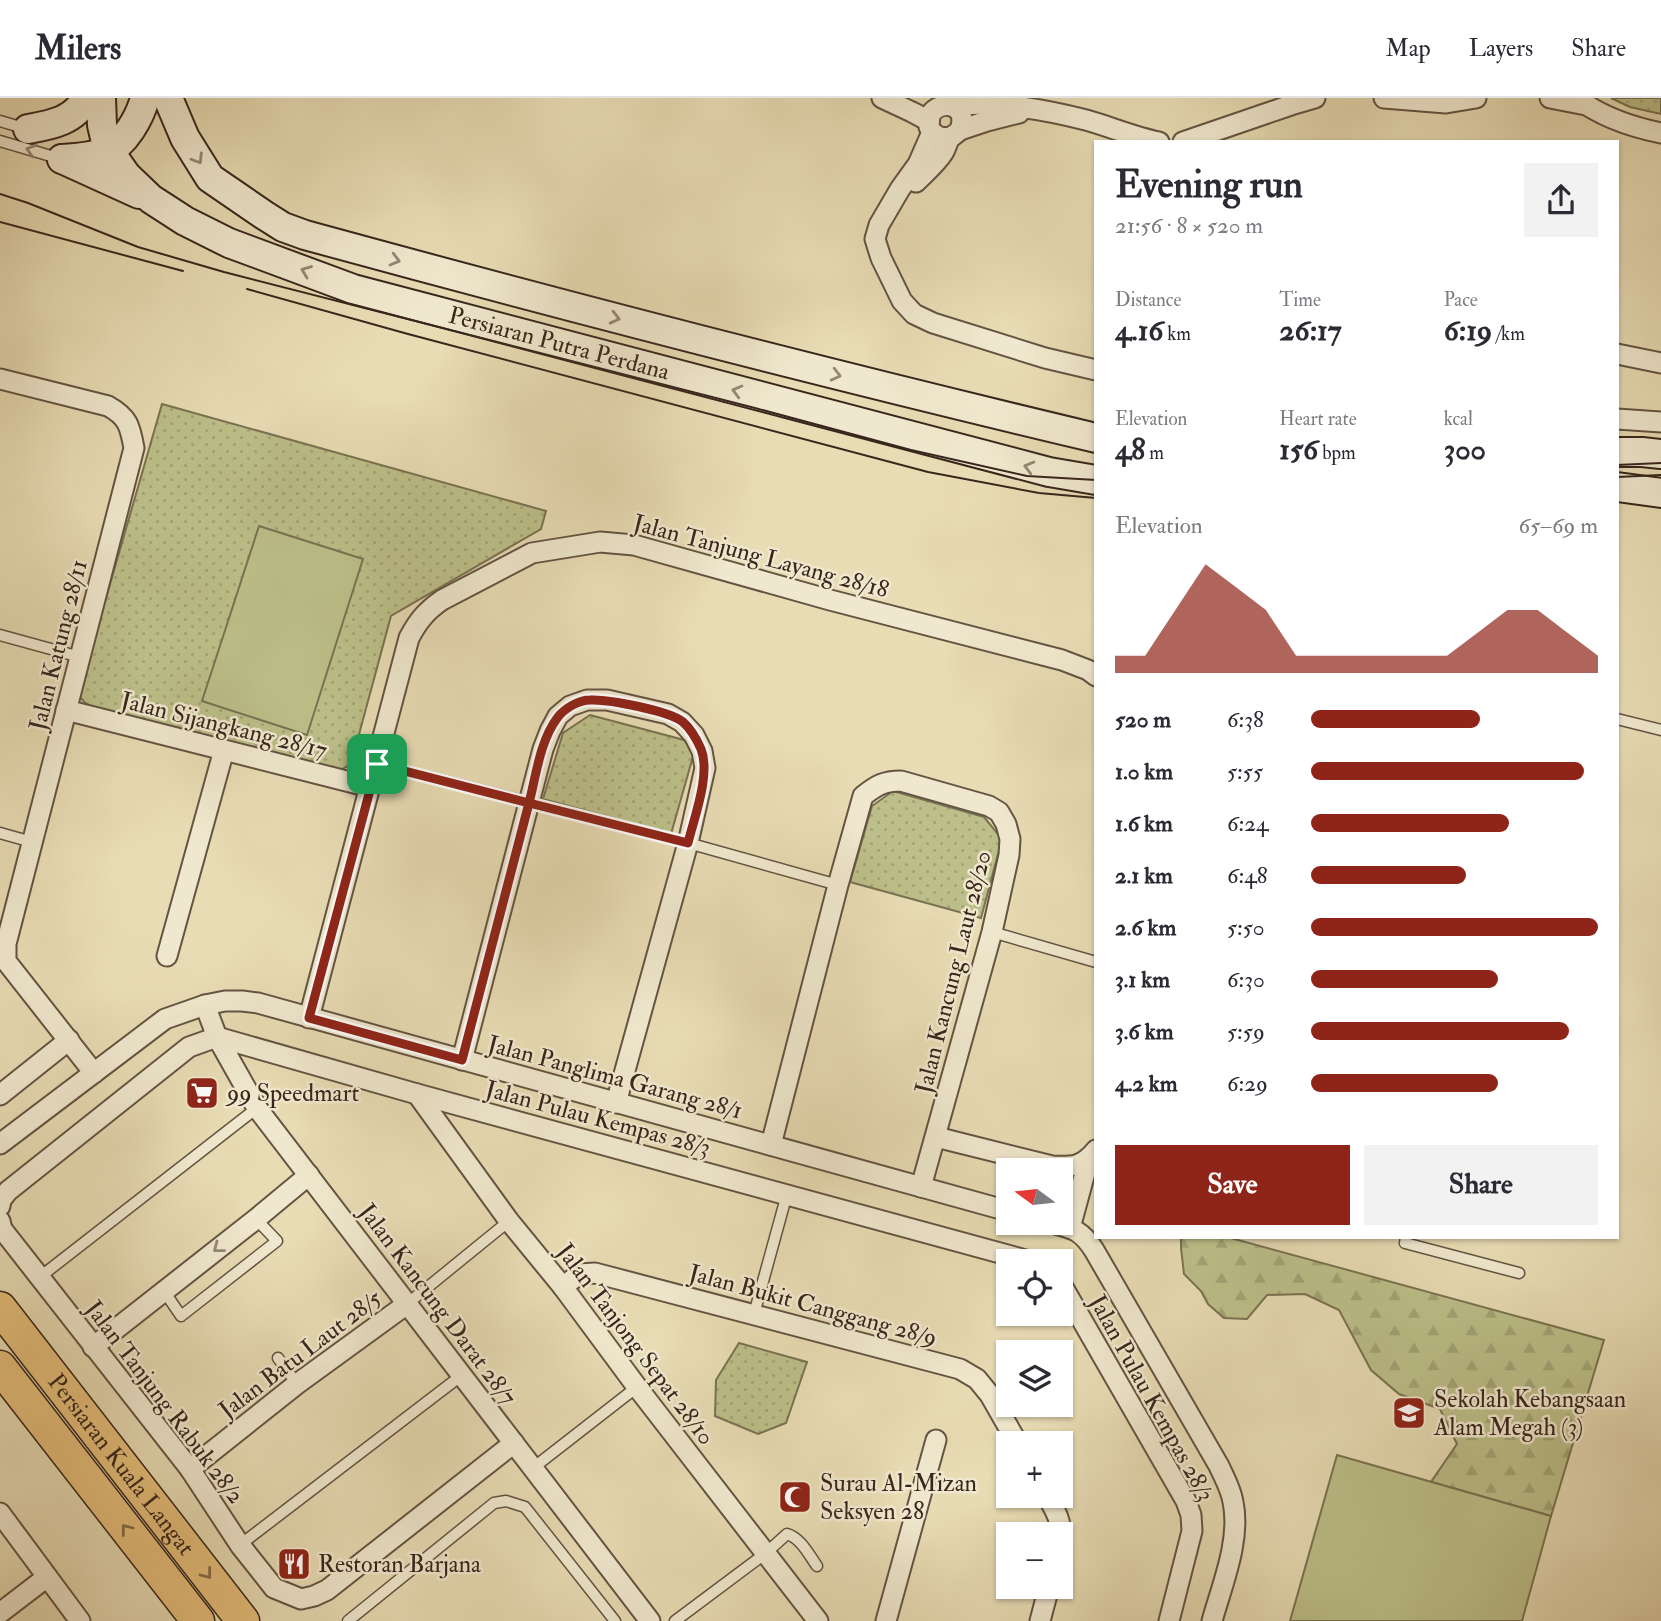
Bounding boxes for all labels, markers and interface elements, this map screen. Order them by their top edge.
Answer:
text: Milers [35,28,121,69]
text: Map [1386,33,1431,64]
text: Layers [1469,33,1533,64]
text: Share [1571,33,1626,64]
one-way arrow [25,144,37,159]
one-way arrow [190,151,203,164]
text: Evening run [1115,161,1303,209]
button: share [1524,163,1598,237]
text: 21:56 · 8 × 520 m [1115,211,1263,240]
one-way arrow [389,252,401,266]
one-way arrow [300,266,312,280]
text: Distance [1115,288,1181,312]
text: Time [1279,288,1321,312]
text: Pace [1444,288,1478,312]
street label: Persiaran Putra Perdana [445,300,674,388]
one-way arrow [609,310,621,324]
text: 4.16 [1115,312,1163,349]
text: 26:17 [1279,312,1342,349]
text: 6:19 [1444,312,1492,349]
text: km [1163,322,1191,346]
text: /km [1492,322,1525,346]
one-way arrow [830,366,842,381]
one-way arrow [732,385,744,399]
text: Elevation [1115,407,1187,431]
text: Heart rate [1279,407,1357,431]
text: kcal [1444,407,1473,431]
text: 48 [1115,431,1145,468]
text: 156 [1279,431,1318,468]
text: 300 [1444,431,1486,468]
text: m [1145,441,1164,465]
text: bpm [1318,441,1356,465]
one-way arrow [1023,461,1035,475]
street label: Jalan Tanjung Layang 28/18 [629,507,892,606]
text: Elevation [1115,511,1203,540]
text: 65–69 m [1519,511,1598,540]
street label: Jalan Katung 28/11 [22,556,95,735]
street label: Jalan Sijangkang 28/17 [117,685,330,766]
text: 520 m [1115,705,1171,734]
text: 6:38 [1227,705,1264,734]
pin [347,734,407,794]
icon: arrive [358,745,396,783]
text: 1.0 km [1115,757,1173,786]
text: 5:55 [1227,757,1263,786]
text: 1.6 km [1115,809,1173,838]
text: 6:24 [1227,809,1268,838]
street label: Jalan Kancung Laut 28/20 [908,847,999,1098]
text: 2.1 km [1115,861,1173,890]
text: 6:48 [1227,861,1267,890]
text: 2.6 km [1115,913,1176,942]
text: 5:50 [1227,913,1265,942]
text: 3.1 km [1115,965,1170,994]
text: 6:30 [1227,965,1265,994]
text: 3.6 km [1115,1017,1174,1046]
text: 5:59 [1227,1017,1265,1046]
street label: Jalan Panglima Garang 28/1 [483,1028,746,1126]
text: 4.2 km [1115,1069,1178,1098]
text: 6:29 [1227,1069,1268,1098]
street label: Jalan Pulau Kempas 28/3 [481,1073,714,1163]
supermarket icon: 99 Speedmart [183,1074,221,1112]
place label: 99 Speedmart [225,1078,359,1109]
button: Save [1115,1145,1350,1225]
button: Share [1364,1145,1598,1225]
north arrow [996,1158,1073,1236]
map controls [996,1158,1073,1599]
street label: Jalan Kancung Darat 28/7 [351,1197,524,1411]
street label: Jalan Tanjong Sepat 28/10 [549,1236,722,1451]
one-way arrow [213,1240,225,1253]
button: locate [996,1249,1073,1326]
street label: Jalan Bukit Canggang 28/9 [684,1257,940,1354]
street label: Jalan Batu Laut 28/5 [212,1283,388,1426]
street label: Jalan Pulau Kempas 28/3 [1081,1289,1221,1507]
street label: Jalan Tanjung Rabuk 28/2 [77,1294,251,1510]
button: layers [996,1340,1073,1417]
street label: Persiaran Kuala Langat [41,1368,201,1562]
place label: Sekolah Kebangsaan Alam Megah (3) [1433,1384,1626,1443]
school or university icon: Sekolah Kebangsaan Alam Megah (3) [1390,1394,1428,1432]
button: + [996,1431,1073,1508]
place label: Surau Al-Mizan Seksyen 28 [820,1468,977,1527]
mosque icon: Surau Al-Mizan Seksyen 28 [776,1478,814,1516]
button: − [996,1522,1073,1599]
one-way arrow [122,1524,134,1537]
restaurant icon: Restoran Barjana [275,1545,313,1583]
place label: Restoran Barjana [318,1549,482,1580]
one-way arrow [199,1567,212,1579]

